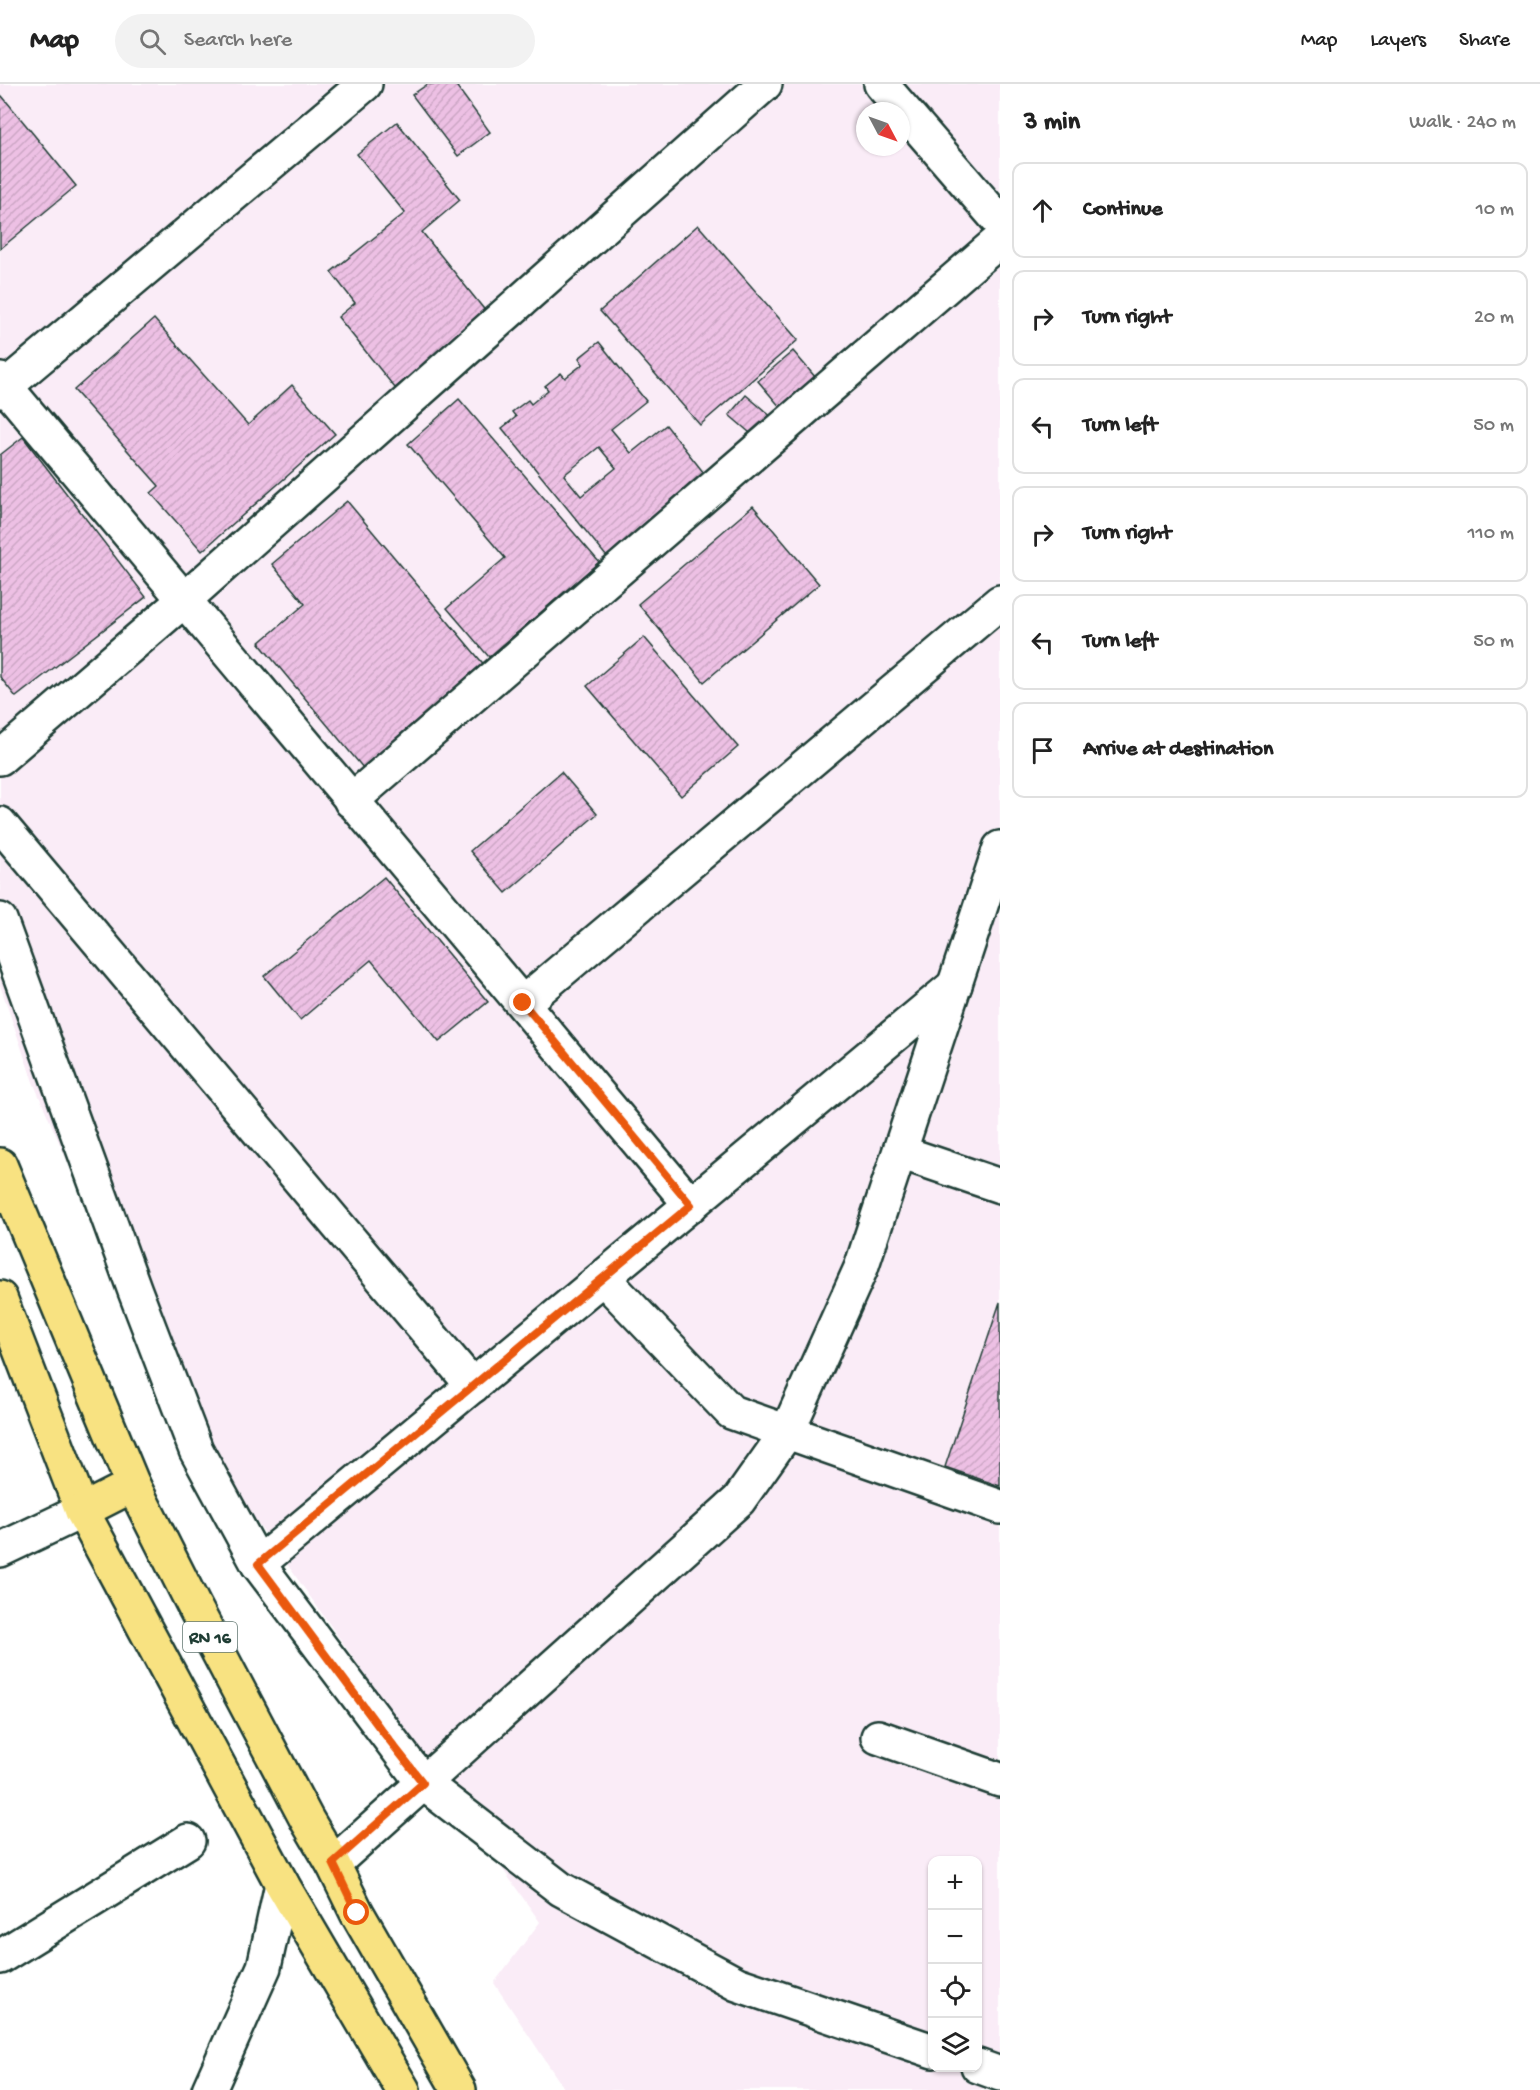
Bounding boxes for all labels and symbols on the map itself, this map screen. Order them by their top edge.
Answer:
north arrow [856,102,910,156]
route end [509,989,535,1015]
road number: RN 16 [183,1622,237,1652]
route start [343,1899,369,1925]

